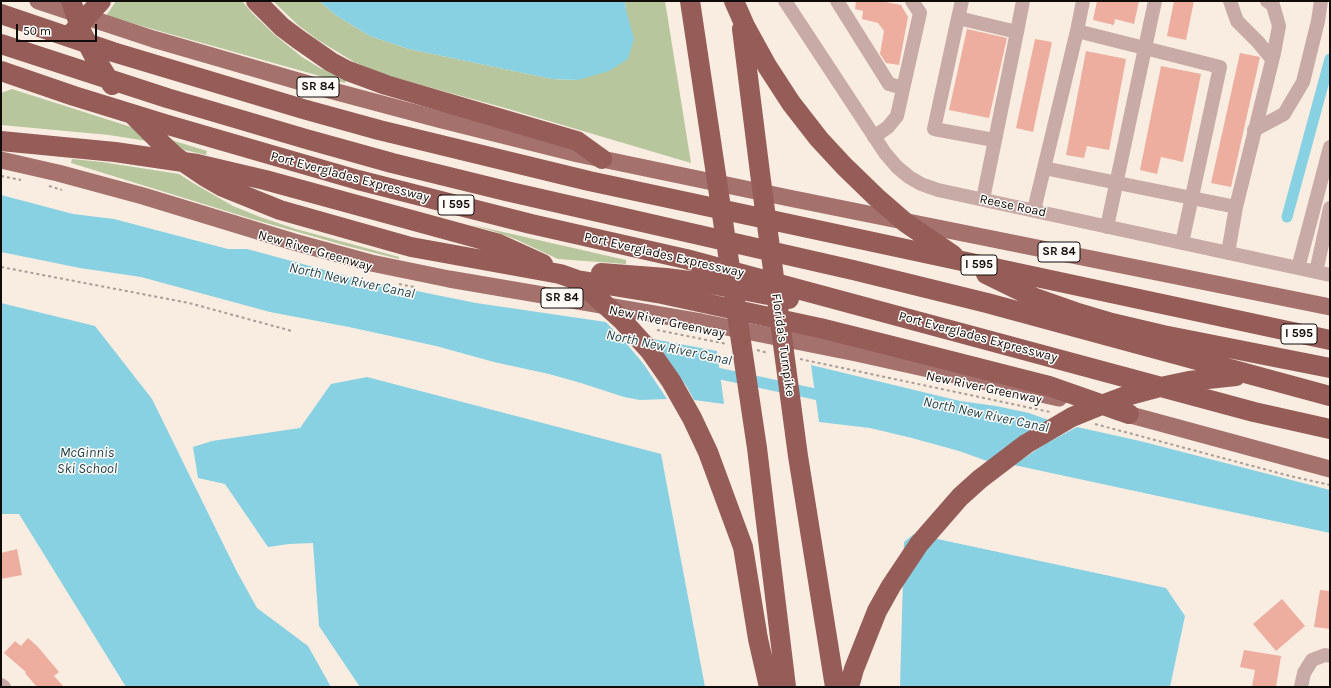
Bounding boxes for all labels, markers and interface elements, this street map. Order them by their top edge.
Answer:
scale bar [18,16,99,42]
text: 50 m [23,24,51,38]
road number: SR 84 [297,77,339,97]
street label: Port Everglades Expressway [269,148,431,206]
street label: Reese Road [978,191,1048,221]
road number: I 595 [438,195,474,215]
street label: New River Greenway [256,227,374,275]
street label: Port Everglades Expressway [583,229,745,281]
road number: SR 84 [1038,242,1080,262]
road number: I 595 [961,255,997,275]
water label: North New River Canal [288,259,416,303]
road number: SR 84 [541,288,583,308]
street label: Florida's Turnpike [768,292,798,398]
street label: New River Greenway [608,302,726,342]
street label: Port Everglades Expressway [897,308,1059,366]
road number: I 595 [1281,324,1317,344]
water label: North New River Canal [605,326,733,370]
street label: New River Greenway [925,368,1043,408]
water label: North New River Canal [922,393,1050,437]
water label: McGinnis Ski School [57,445,117,478]

